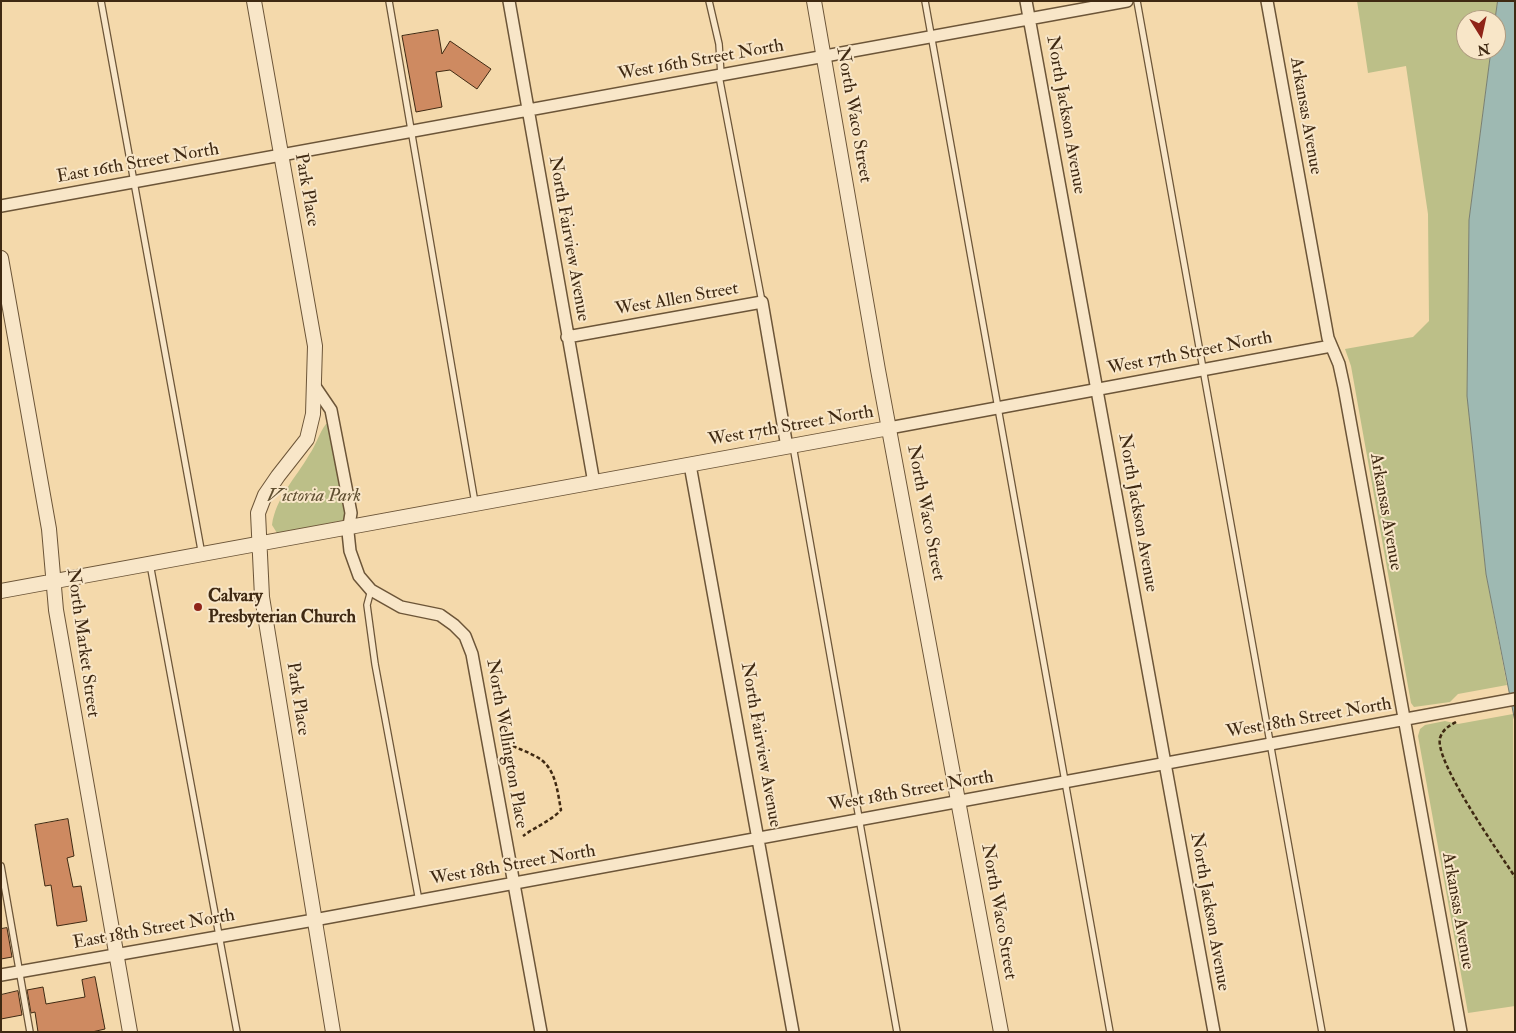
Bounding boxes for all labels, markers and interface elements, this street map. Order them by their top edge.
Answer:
north arrow [1456,10,1506,60]
street label: North Jackson Avenue [1040,34,1090,196]
street label: West 16th Street North [616,36,786,86]
text: N [1476,40,1491,59]
street label: North Waco Street [830,46,876,184]
street label: Arkansas Avenue [1284,56,1326,176]
street label: East 16th Street North [55,139,221,189]
street label: Park Place [289,152,323,228]
street label: North Fairview Avenue [543,155,593,323]
street label: West Allen Street [614,279,740,321]
street label: West 17th Street North [1106,327,1274,381]
street label: West 17th Street North [707,402,875,452]
street label: North Jackson Avenue [1112,432,1162,594]
street label: North Waco Street [901,444,949,582]
street label: Arkansas Avenue [1364,452,1406,572]
park label: Victoria Park [267,486,361,508]
street label: North Market Street [61,567,103,719]
place label: Calvary Presbyterian Church [208,586,356,628]
marker: Calvary Presbyterian Church [192,601,204,613]
street label: North Wellington Place [480,658,532,830]
street label: Park Place [281,661,313,737]
street label: North Fairview Avenue [735,661,785,829]
street label: West 18th Street North [1225,694,1393,744]
street label: West 18th Street North [827,767,995,817]
street label: North Jackson Avenue [1184,831,1234,993]
street label: West 18th Street North [429,841,597,891]
street label: North Waco Street [975,843,1021,981]
street label: Arkansas Avenue [1436,851,1478,971]
street label: East 18th Street North [72,905,236,955]

